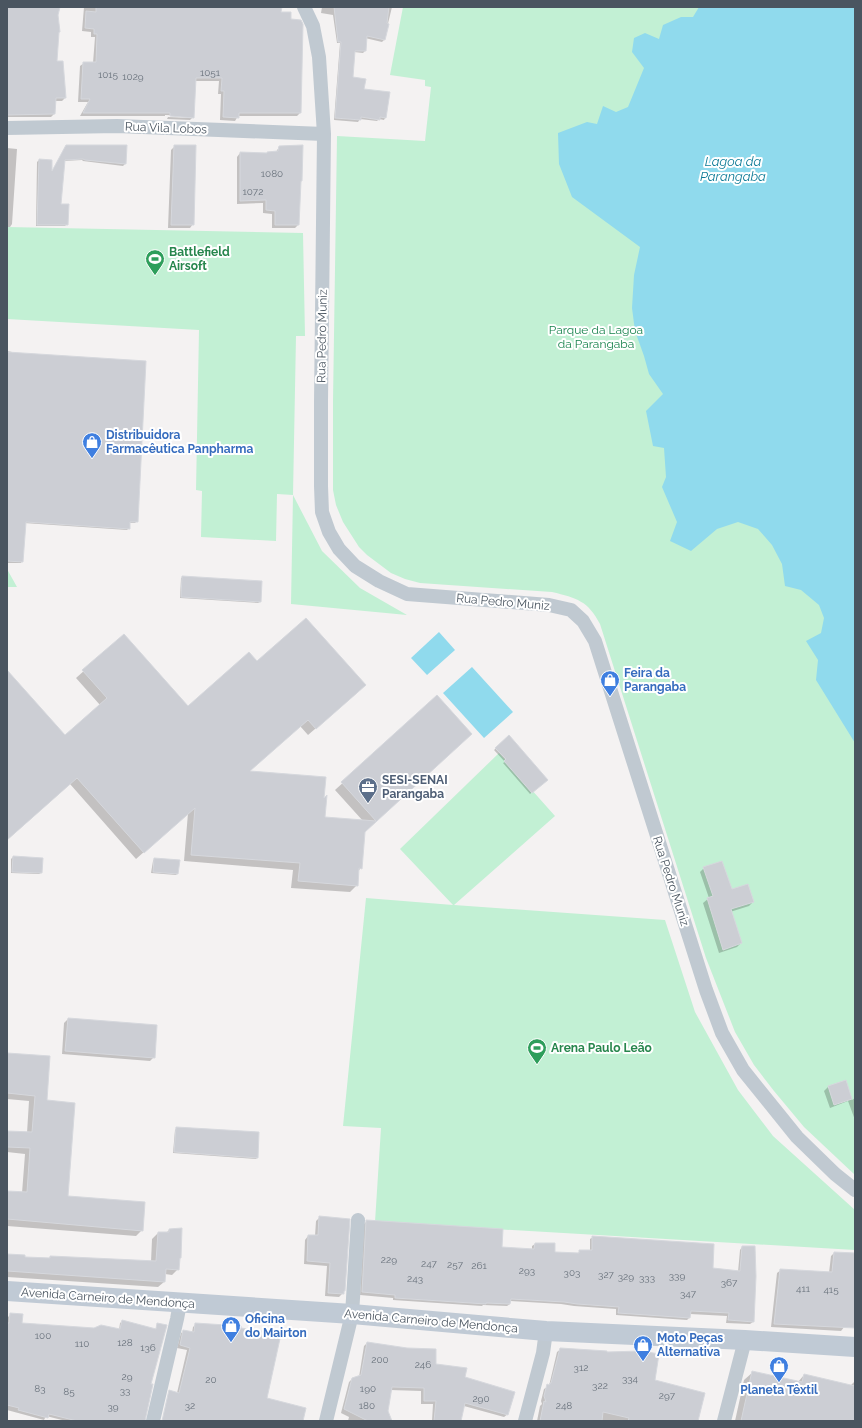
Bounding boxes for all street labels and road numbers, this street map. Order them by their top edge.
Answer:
street label: Rua Vila Lobos [125,120,207,136]
street label: Rua Pedro Muniz [314,289,330,383]
street label: Rua Pedro Muniz [456,591,550,613]
street label: Rua Pedro Muniz [650,834,692,928]
street label: Avenida Carneiro de Mendonça [21,1285,195,1311]
street label: Avenida Carneiro de Mendonça [344,1306,518,1336]

